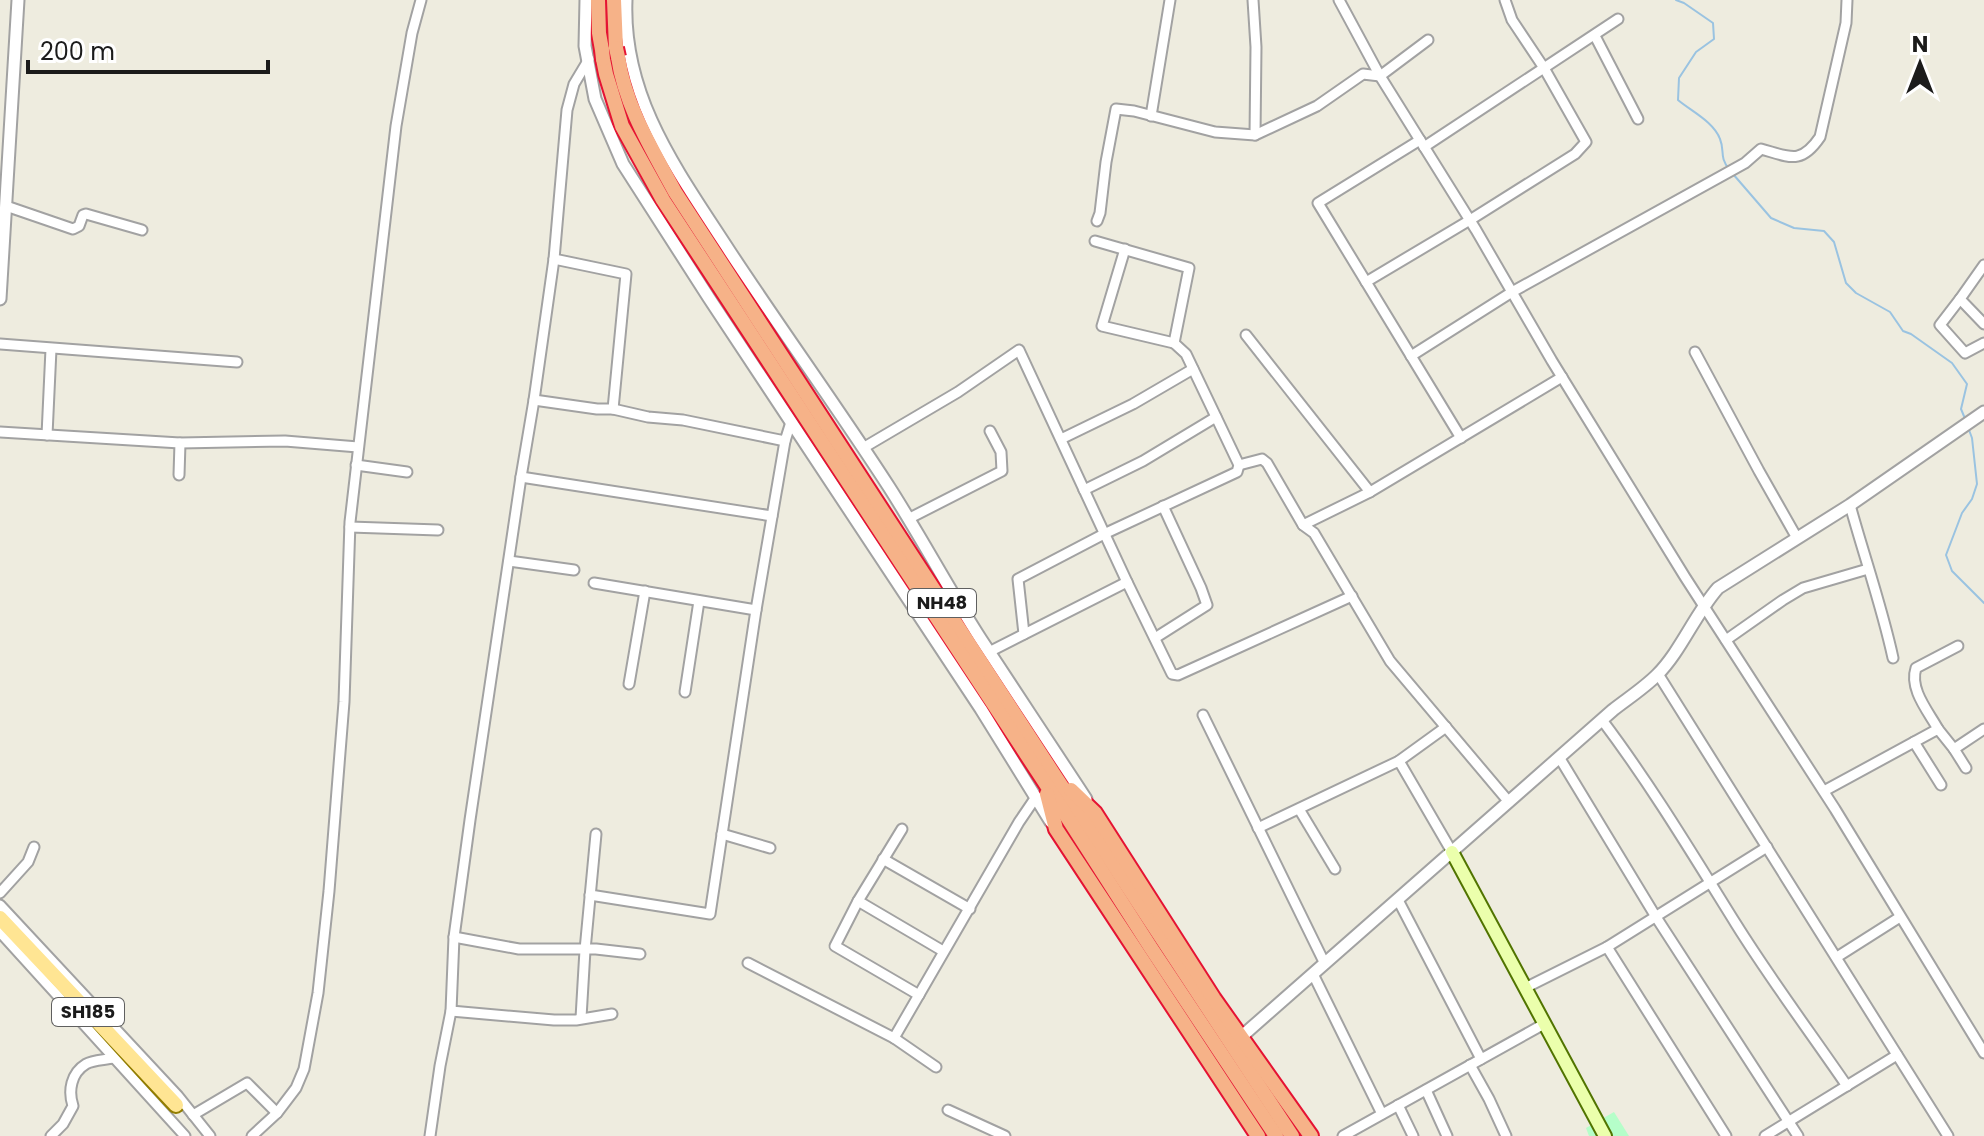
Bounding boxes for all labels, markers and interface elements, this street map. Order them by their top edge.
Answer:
scale bar [28,24,268,74]
north arrow [1880,24,1960,104]
text: N [1912,29,1928,60]
text: 200 m [40,35,115,68]
road number: NH48 [908,589,976,617]
road number: SH185 [52,998,124,1026]

